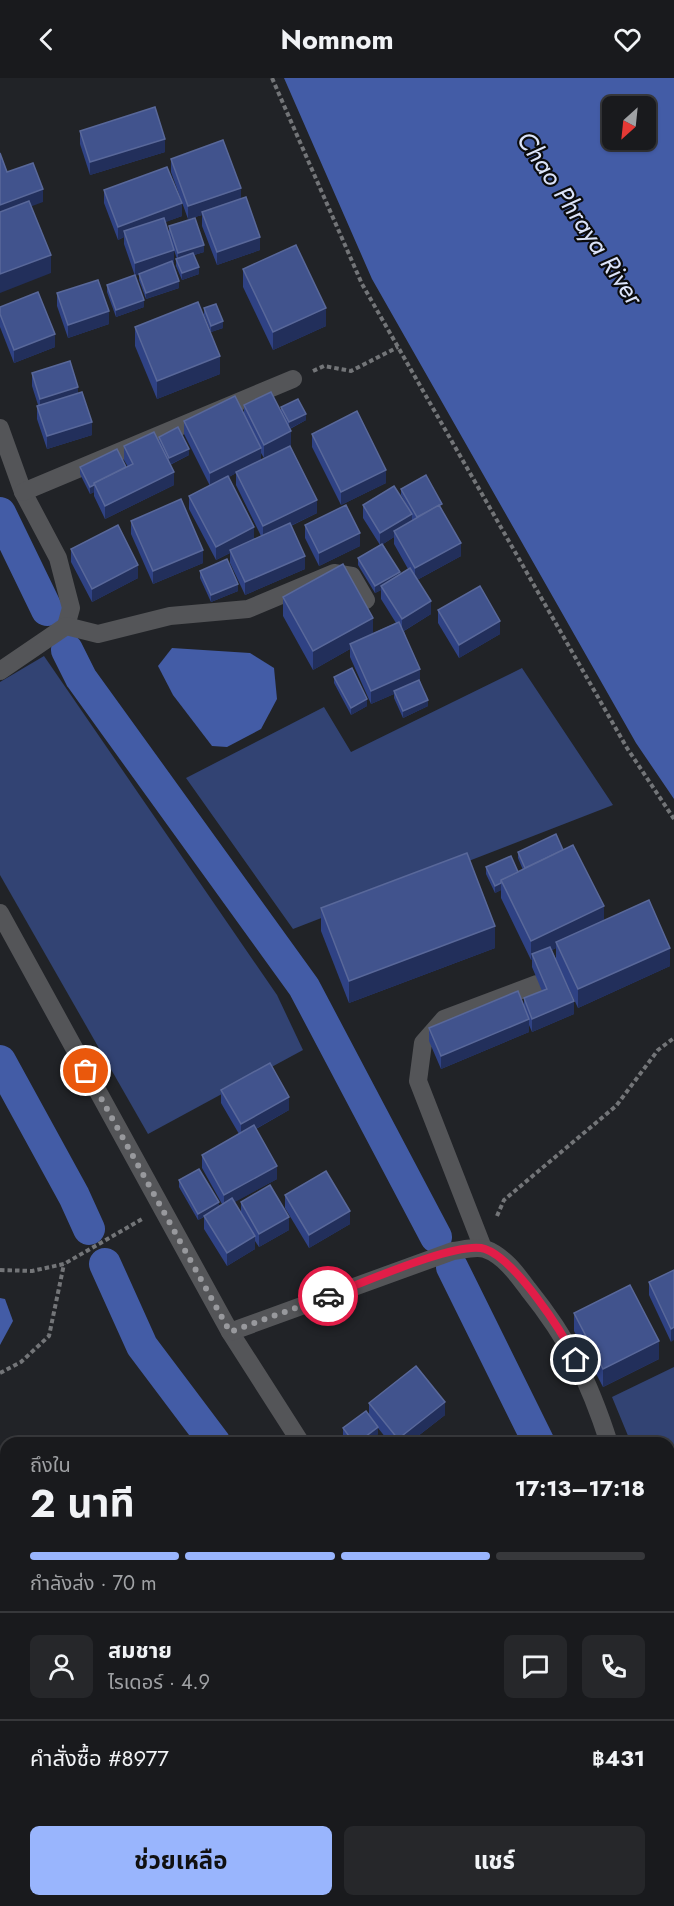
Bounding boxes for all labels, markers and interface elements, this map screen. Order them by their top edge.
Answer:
text: Nomnom [280,20,394,59]
icon: back [30,23,63,56]
icon: heart [611,23,644,56]
north arrow [602,96,656,150]
map controls [602,96,656,150]
water label: Chao Phraya River [508,123,653,314]
pin [60,1045,111,1096]
icon: bag [69,1054,102,1087]
courier [298,1266,358,1326]
icon: car [312,1280,345,1313]
pin [550,1334,601,1385]
icon: home [559,1343,592,1376]
text: ถึงใน [30,1451,71,1480]
text: 17:13–17:18 [515,1472,645,1504]
text: 2 นาที [30,1475,135,1532]
text: กำลังส่ง · 70 m [30,1569,157,1598]
text: สมชาย [108,1634,172,1666]
button: person [30,1635,93,1698]
button: chat [504,1635,567,1698]
button: phone [582,1635,645,1698]
text: ไรเดอร์ · 4.9 [108,1668,210,1697]
text: คำสั่งซื้อ #8977 [30,1742,169,1774]
text: ฿431 [592,1742,645,1774]
button: ช่วยเหลือ [30,1826,332,1895]
button: แชร์ [344,1826,645,1895]

